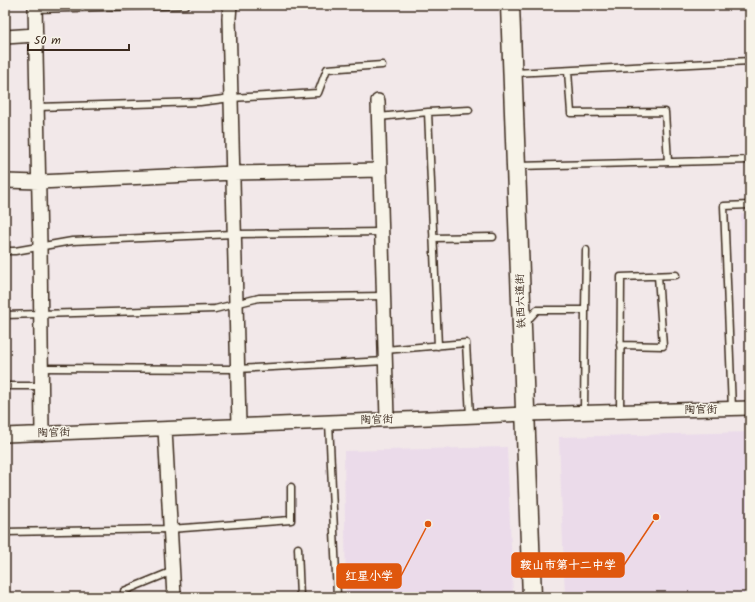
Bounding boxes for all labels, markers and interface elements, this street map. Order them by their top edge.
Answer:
scale bar [28,26,129,52]
text: 50 m [34,31,61,50]
street label: 铁西六道街 [511,272,531,329]
street label: 陶官街 [684,401,719,419]
street label: 陶官街 [360,410,395,430]
street label: 陶官街 [37,423,72,443]
callout: 鞍山市第十二中学 [512,553,624,577]
text: 鞍山市第十二中学 [520,556,616,575]
callout: 红星小学 [337,564,401,588]
text: 红星小学 [345,567,393,586]

